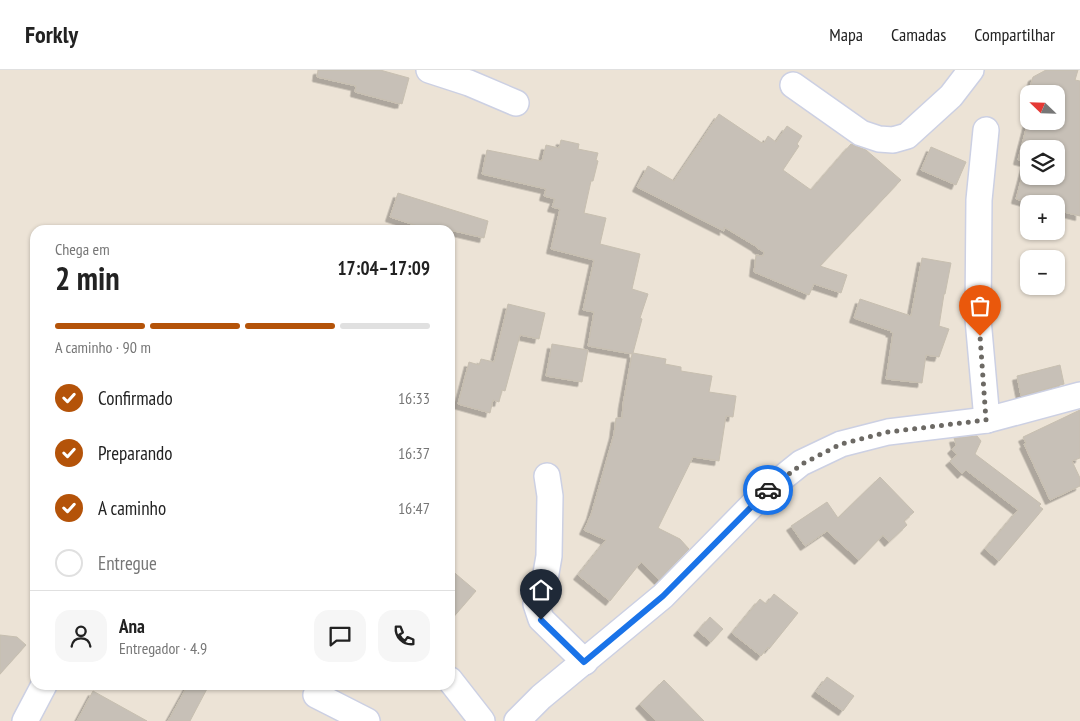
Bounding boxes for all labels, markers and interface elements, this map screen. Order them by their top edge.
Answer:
text: Forkly [25,19,78,50]
text: Mapa [829,23,863,46]
text: Camadas [891,23,946,46]
text: Compartilhar [974,23,1055,46]
north arrow [1020,85,1065,130]
map controls [1020,85,1065,295]
button: layers [1020,140,1065,185]
button: + [1020,195,1065,240]
text: Chega em [55,239,110,259]
button: − [1020,250,1065,295]
text: 17:04–17:09 [337,256,430,280]
text: 2 min [55,257,120,299]
pin [959,285,1001,336]
icon: bag [966,292,994,320]
text: A caminho · 90 m [55,337,151,357]
icon: check [55,384,83,412]
text: Confirmado [98,386,173,410]
text: 16:33 [398,388,430,408]
icon: check [55,439,83,467]
text: Preparando [98,441,173,465]
text: 16:37 [398,443,430,463]
courier [743,465,793,515]
icon: car [754,476,782,504]
icon: check [55,494,83,522]
text: A caminho [98,496,166,520]
text: 16:47 [398,498,430,518]
text: Entregue [98,551,157,575]
pin [520,569,562,620]
icon: home [527,576,555,604]
button: person [55,610,107,662]
button: chat [314,610,366,662]
button: phone [378,610,430,662]
text: Ana [119,614,145,638]
text: Entregador · 4.9 [119,638,207,658]

